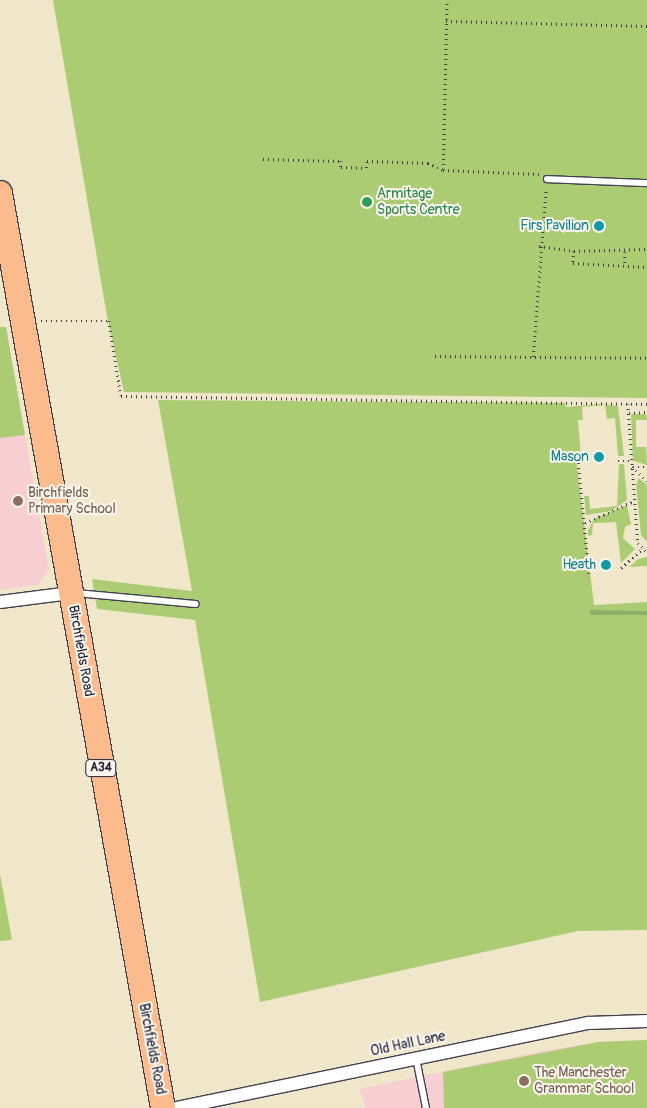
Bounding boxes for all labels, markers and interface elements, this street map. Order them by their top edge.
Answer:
place label: Armitage Sports Centre [377,186,460,218]
marker: Armitage Sports Centre [361,196,373,208]
place label: Firs Pavilion [520,218,589,234]
marker: Firs Pavilion [593,220,605,232]
place label: Mason [551,449,589,465]
marker: Mason [593,451,605,463]
place label: Birchfields Primary School [28,485,116,518]
marker: Birchfields Primary School [12,495,24,507]
place label: Heath [562,557,596,573]
marker: Heath [600,559,612,571]
street label: Birchfields Road [65,604,97,698]
road number: A34 [85,758,117,778]
street label: Birchfields Road [135,1002,169,1096]
street label: Old Hall Lane [369,1028,447,1060]
place label: The Manchester Grammar School [534,1065,634,1098]
marker: The Manchester Grammar School [518,1075,530,1087]

